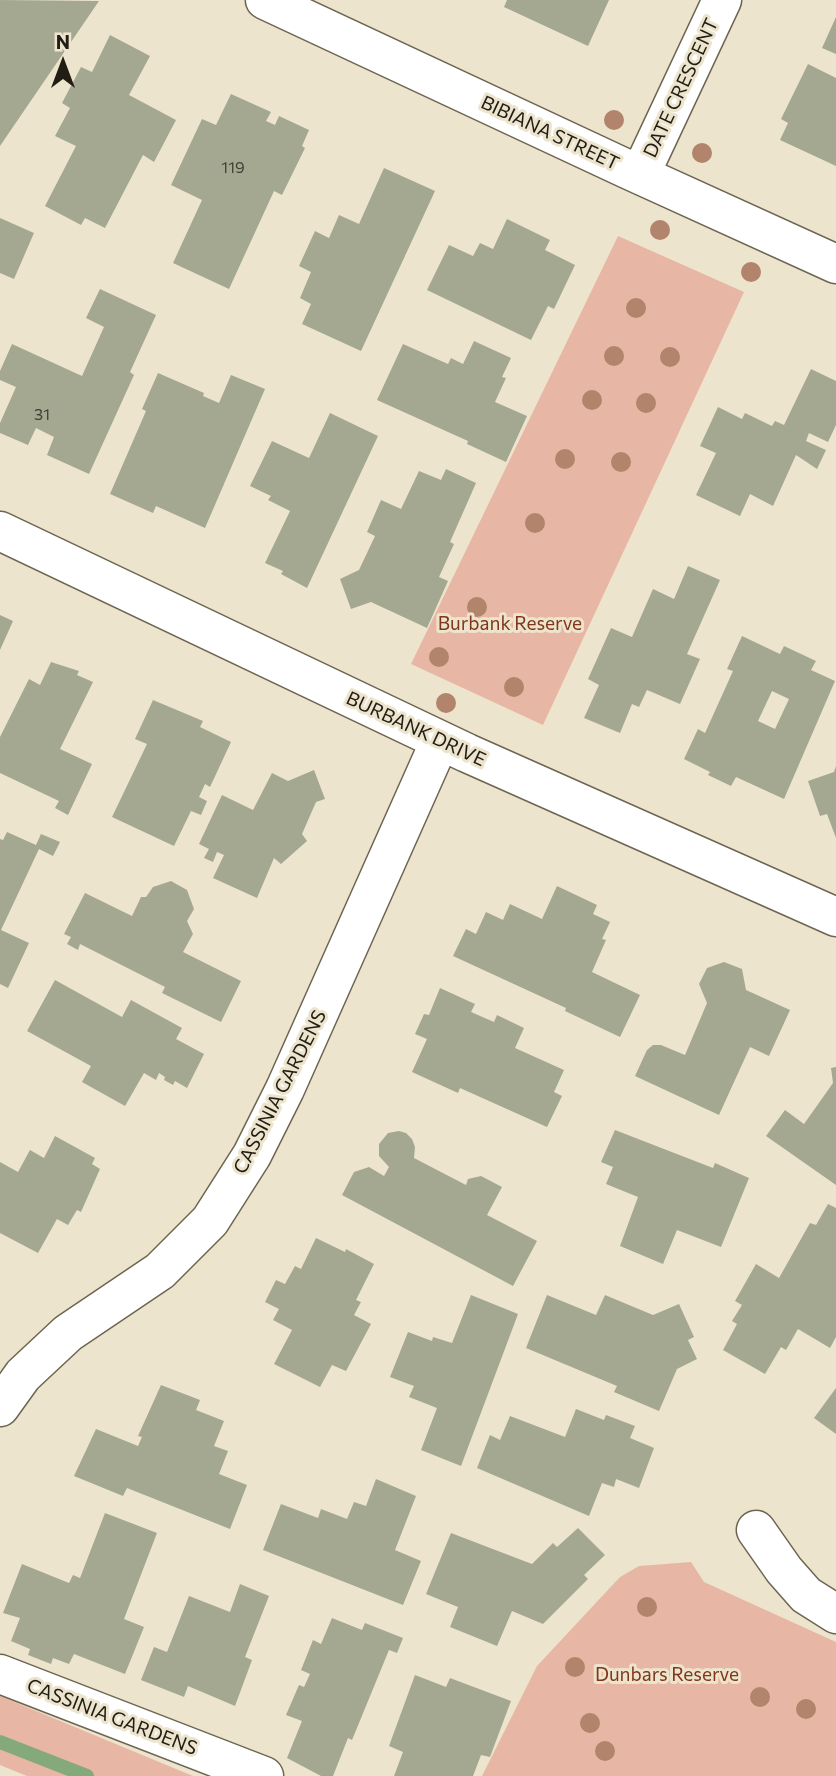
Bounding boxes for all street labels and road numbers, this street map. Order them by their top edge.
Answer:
street label: DATE CRESCENT [639,15,723,161]
street label: BIBIANA STREET [477,91,623,175]
street label: BURBANK DRIVE [343,687,489,771]
street label: CASSINIA GARDENS [229,1006,331,1178]
street label: CASSINIA GARDENS [24,1674,200,1760]

